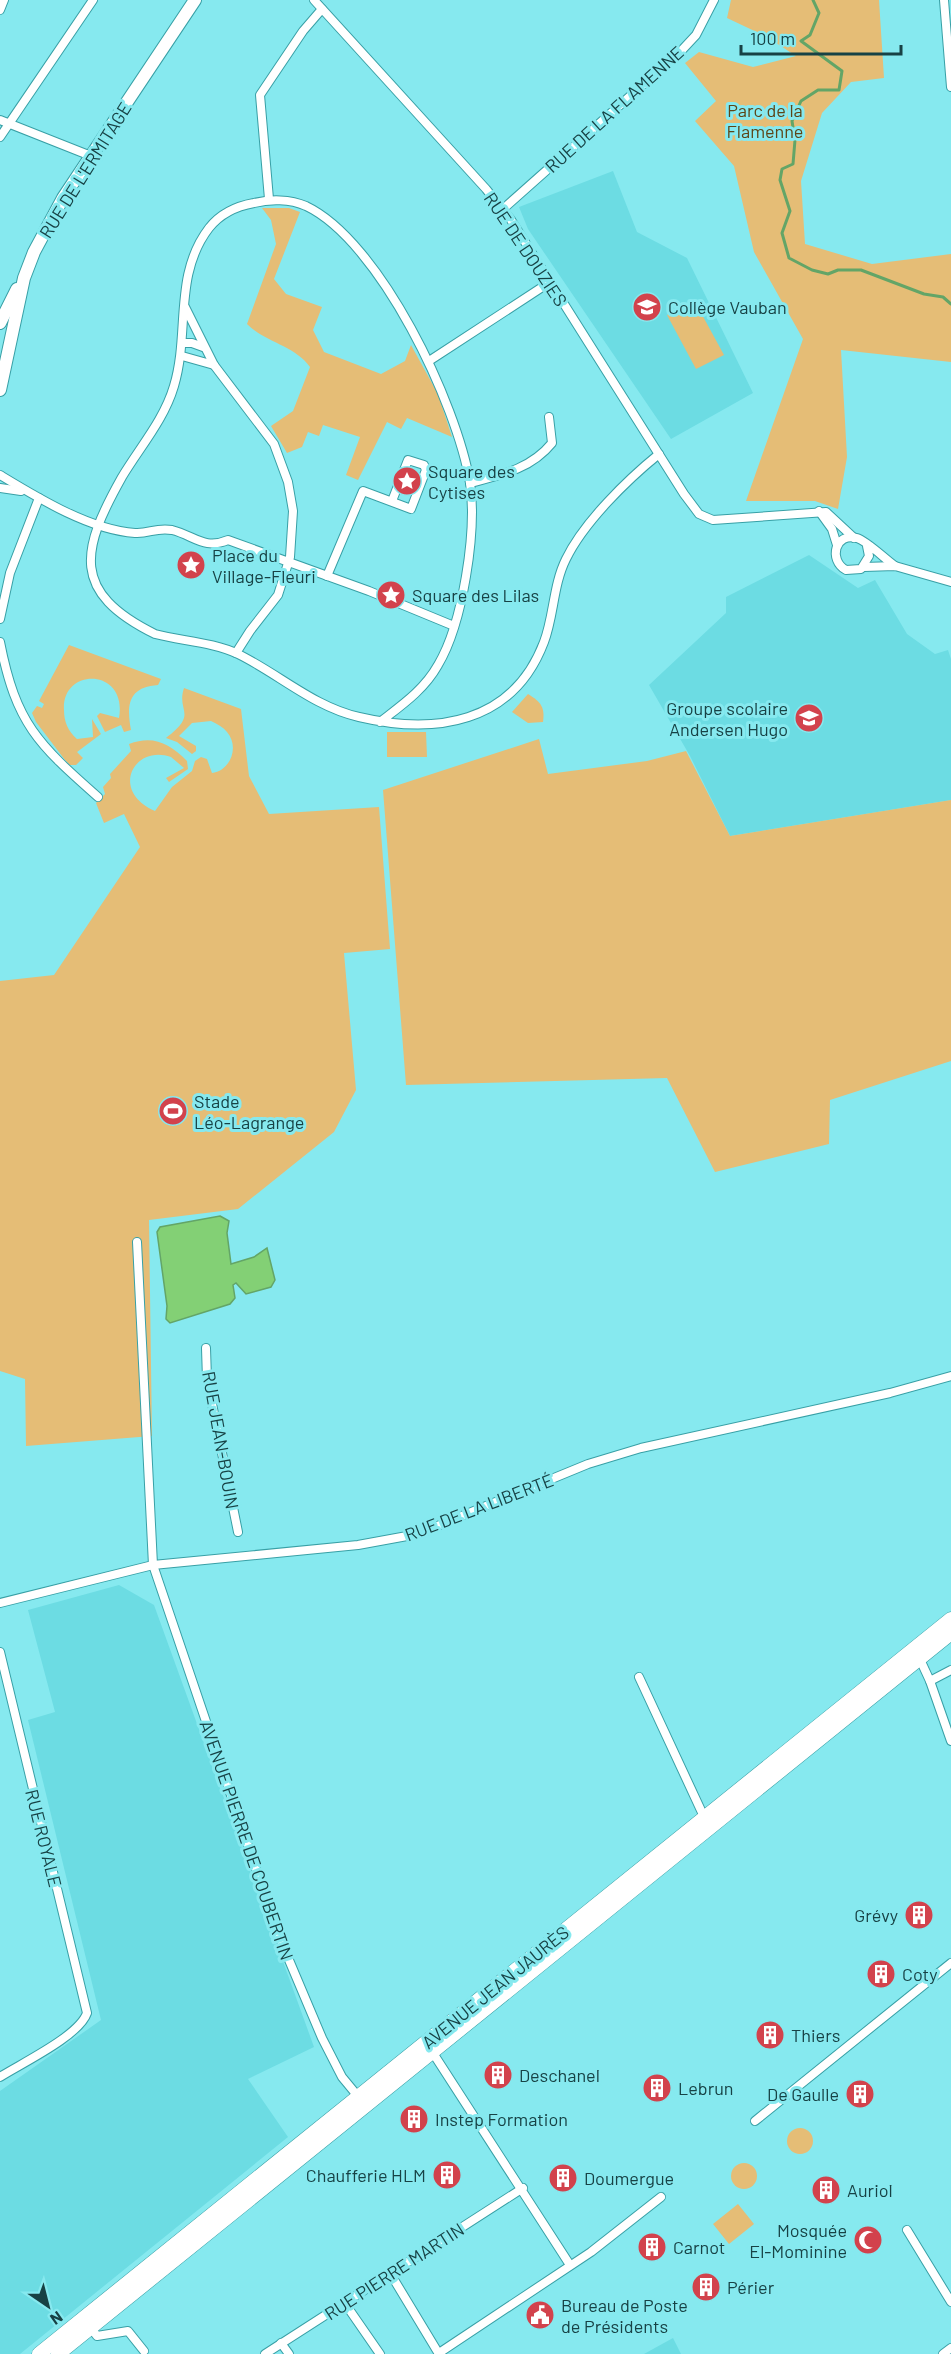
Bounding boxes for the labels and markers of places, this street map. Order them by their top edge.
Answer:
school or university icon: Collège Vauban [631,291,663,323]
place label: Collège Vauban [668,296,787,318]
place label: Square des Cytises [428,460,515,503]
place icon: Square des Cytises [391,465,423,497]
place label: Place du Village-Fleuri [212,544,316,587]
place icon: Place du Village-Fleuri [175,549,207,581]
place icon: Square des Lilas [375,579,407,611]
place label: Square des Lilas [412,584,539,606]
place label: Groupe scolaire Andersen Hugo [666,697,788,740]
school or university icon: Groupe scolaire Andersen Hugo [793,702,825,734]
place label: Stade Léo-Lagrange [194,1090,304,1133]
sports icon: Stade Léo-Lagrange [157,1095,189,1127]
building icon: Grévy [903,1899,935,1931]
place label: Grévy [854,1904,898,1926]
building icon: Coty [865,1958,897,1990]
place label: Coty [902,1963,937,1985]
building icon: Thiers [754,2019,786,2051]
place label: Thiers [791,2024,840,2046]
building icon: Deschanel [482,2059,514,2091]
place label: Deschanel [519,2064,600,2086]
building icon: Lebrun [641,2072,673,2104]
place label: Lebrun [678,2077,734,2099]
building icon: De Gaulle [844,2078,876,2110]
place label: De Gaulle [767,2083,839,2105]
building icon: Instep Formation [398,2103,430,2135]
place label: Instep Formation [435,2108,568,2130]
building icon: Chaufferie HLM [431,2159,463,2191]
building icon: Doumergue [547,2162,579,2194]
place label: Chaufferie HLM [306,2164,426,2186]
place label: Doumergue [584,2167,674,2189]
building icon: Auriol [810,2174,842,2206]
place label: Auriol [847,2179,893,2201]
place label: Mosquée El-Mominine [749,2219,847,2262]
mosque icon: Mosquée El-Mominine [852,2224,884,2256]
building icon: Carnot [636,2231,668,2263]
place label: Carnot [673,2236,725,2258]
building icon: Périer [690,2271,722,2303]
place label: Périer [727,2276,775,2298]
place label: Bureau de Poste de Présidents [561,2294,688,2337]
public building icon: Bureau de Poste de Présidents [524,2299,556,2331]

